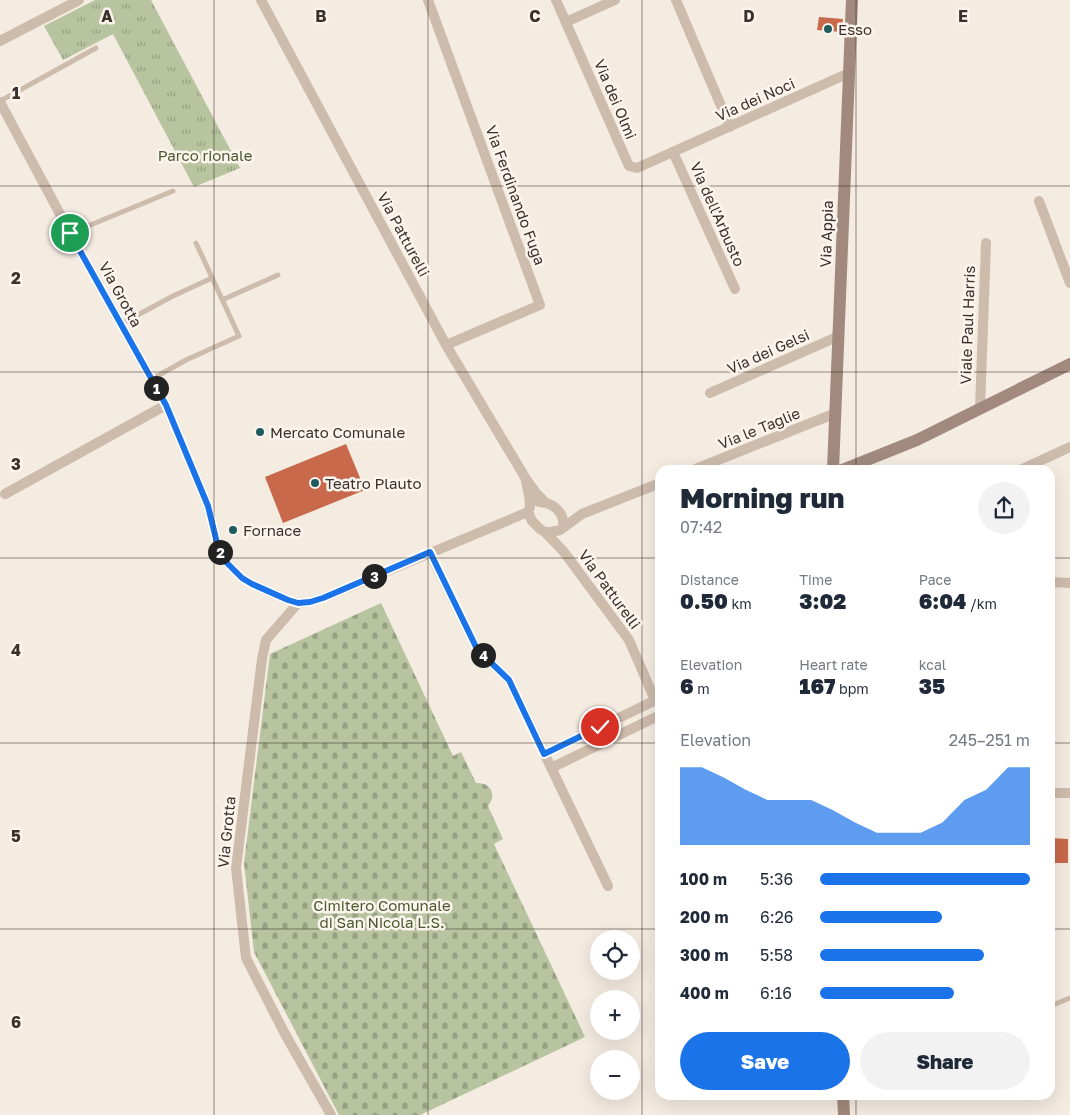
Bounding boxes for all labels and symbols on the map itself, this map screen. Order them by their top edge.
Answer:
text: A [101,6,113,26]
text: B [315,6,327,26]
text: C [529,6,541,26]
text: D [743,6,755,26]
text: E [958,6,968,26]
place label: Esso [838,20,872,38]
marker: Esso [822,23,834,35]
street label: Via dei Olmi [591,56,641,142]
street label: Via dei Noci [713,74,797,124]
text: 1 [12,83,20,103]
street label: Via Ferdinando Fuga [482,123,550,267]
park label: Parco rionale [158,146,253,164]
street label: Via dell'Arbusto [687,159,749,269]
street label: Via Patturelli [374,189,434,279]
street label: Via Appia [816,200,836,268]
pin [49,212,91,254]
street label: Via Grotta [96,258,146,330]
street label: Viale Paul Harris [956,265,978,385]
text: 2 [11,268,21,288]
street label: Via dei Gelsi [724,325,812,377]
pin: 1 [144,376,168,400]
street label: Via le Taglie [715,403,803,453]
place label: Mercato Comunale [270,423,405,441]
marker: Mercato Comunale [254,426,266,438]
text: 3 [11,454,21,474]
place label: Teatro Plauto [325,474,422,492]
marker: Teatro Plauto [309,477,321,489]
place label: Fornace [243,521,302,539]
marker: Fornace [227,524,239,536]
pin: 2 [208,540,232,564]
street label: Via Patturelli [575,546,645,632]
pin: 3 [362,564,386,588]
text: 4 [11,640,21,660]
pin: 4 [470,642,496,668]
pin [579,706,621,748]
street label: Via Grotta [213,795,239,869]
text: 5 [11,826,21,846]
park label: Cimitero Comunale di San Nicola L.S. [313,896,451,931]
text: 6 [11,1012,21,1032]

